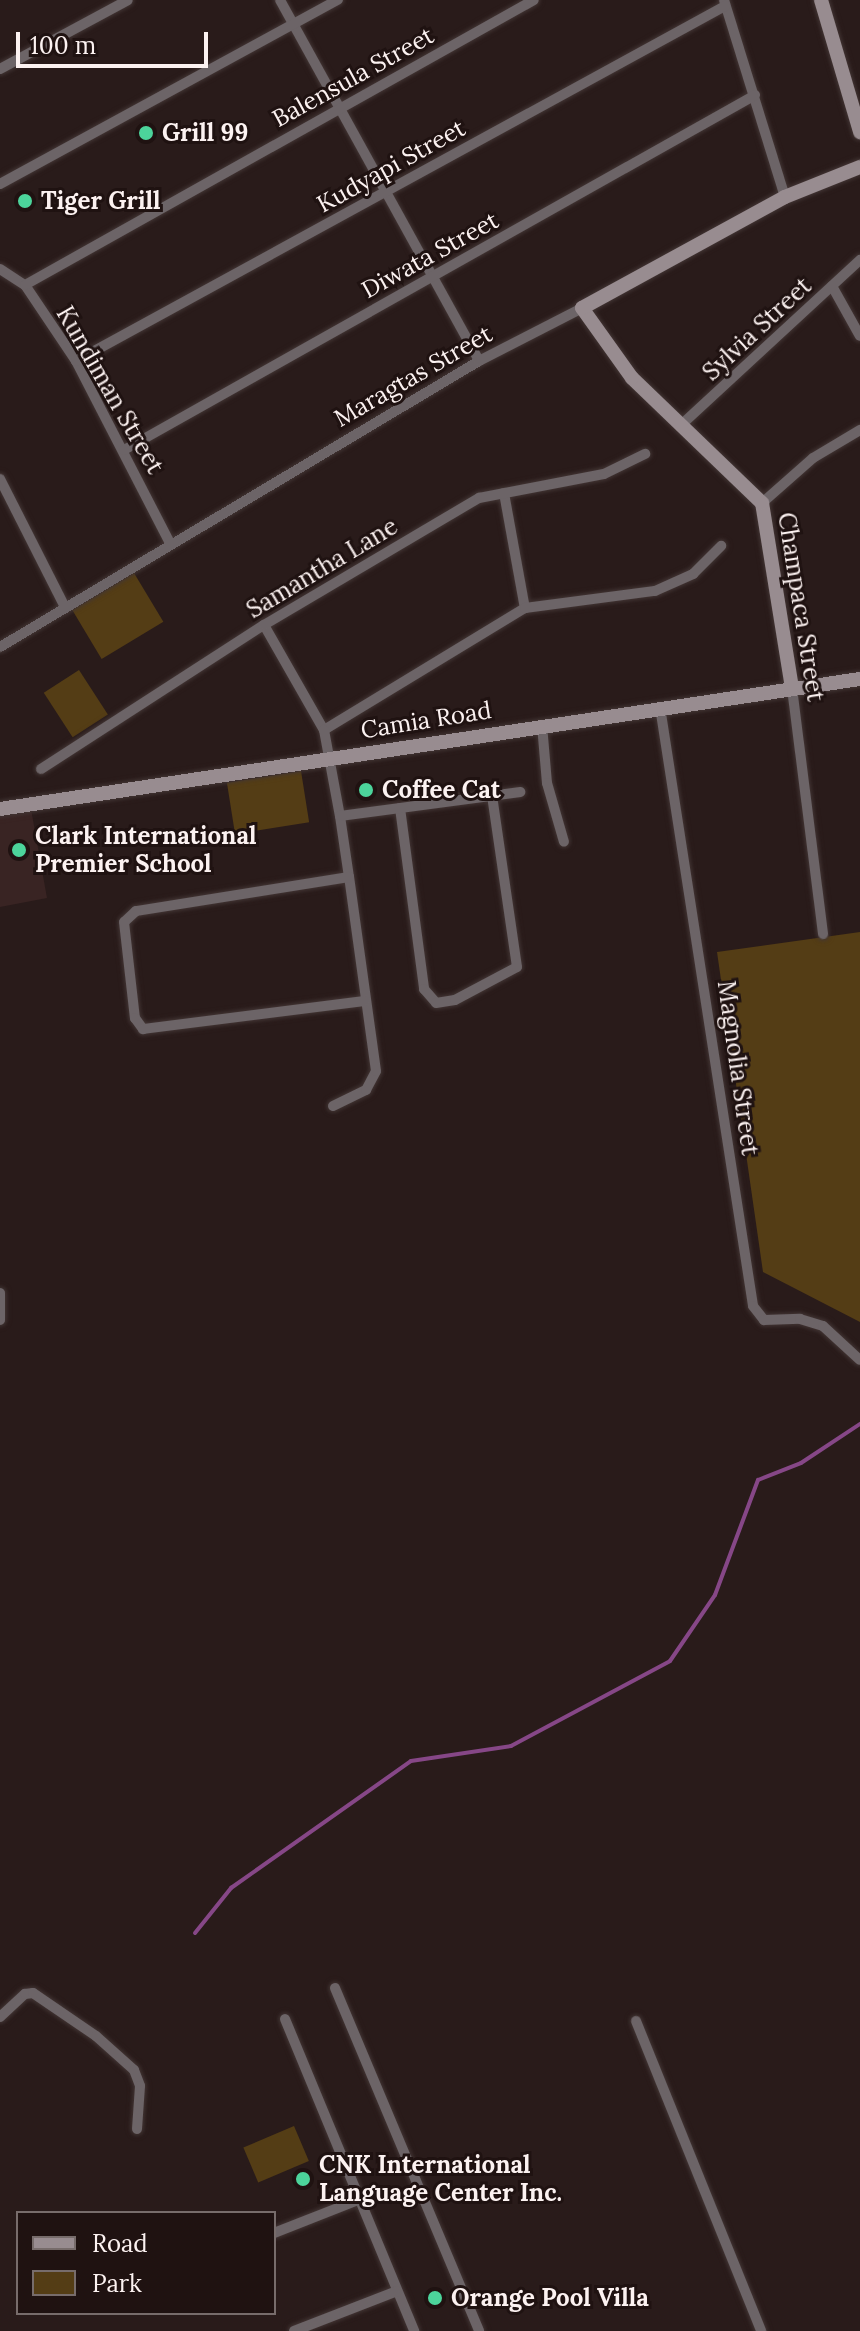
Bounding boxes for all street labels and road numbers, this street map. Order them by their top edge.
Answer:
street label: Balensula Street [267,21,439,133]
street label: Kudyapi Street [312,113,470,219]
street label: Diwata Street [357,206,503,304]
street label: Sylvia Street [697,271,817,387]
street label: Kundiman Street [50,301,170,479]
street label: Maragtas Street [329,319,497,433]
street label: Champaca Street [772,510,830,704]
street label: Samantha Lane [241,512,403,624]
street label: Camia Road [359,695,493,745]
street label: Magnolia Street [711,979,765,1157]

